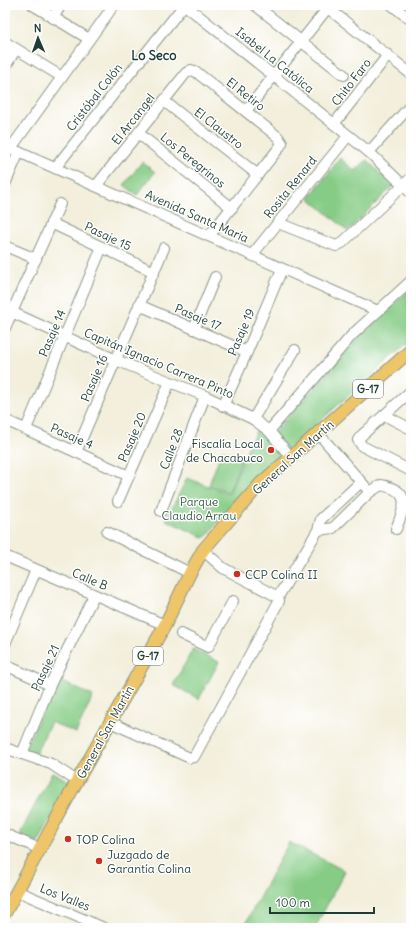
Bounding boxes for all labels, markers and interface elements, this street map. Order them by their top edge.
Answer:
north arrow [18,18,58,58]
text: N [34,21,42,35]
street label: Isabel La Católica [233,24,317,96]
district label: Lo Seco [131,47,177,64]
street label: Chito Faro [328,55,374,109]
street label: Cristóbal Colón [63,60,125,134]
street label: El Retiro [224,74,268,114]
street label: El Arcangel [108,90,158,148]
street label: El Claustro [192,104,247,152]
street label: Los Peregrinos [158,129,228,191]
street label: Rosita Renard [260,153,320,221]
street label: Avenida Santa María [143,186,251,246]
street label: Pasaje 15 [82,219,134,253]
street label: Pasaje 17 [173,301,223,333]
street label: Pasaje 19 [224,306,258,358]
street label: Pasaje 14 [35,307,69,359]
street label: Capitán Ignacio Carrera Pinto [82,325,236,402]
street label: Pasaje 16 [77,352,111,404]
road number: G-17 [353,380,383,398]
street label: Pasaje 20 [115,410,149,464]
street label: General San Martín [249,417,337,497]
street label: Pasaje 4 [48,420,96,452]
street label: Calle 28 [156,426,186,472]
place label: Fiscalía Local de Chacabuco [186,436,263,465]
marker: Fiscalía Local de Chacabuco [266,445,276,455]
park label: Parque Claudio Arrau [162,494,236,523]
street label: Calle B [70,565,110,593]
place label: CCP Colina II [245,567,318,582]
marker: CCP Colina II [232,569,242,579]
street label: Pasaje 21 [28,642,62,694]
road number: G-17 [133,647,163,665]
street label: General San Martín [73,683,137,781]
place label: TOP Colina [76,832,135,847]
marker: TOP Colina [63,834,73,844]
place label: Juzgado de Garantía Colina [107,847,191,876]
marker: Juzgado de Garantía Colina [94,856,104,866]
street label: Los Valles [38,880,92,914]
scale bar [270,889,374,915]
text: 100 m [276,895,310,910]

